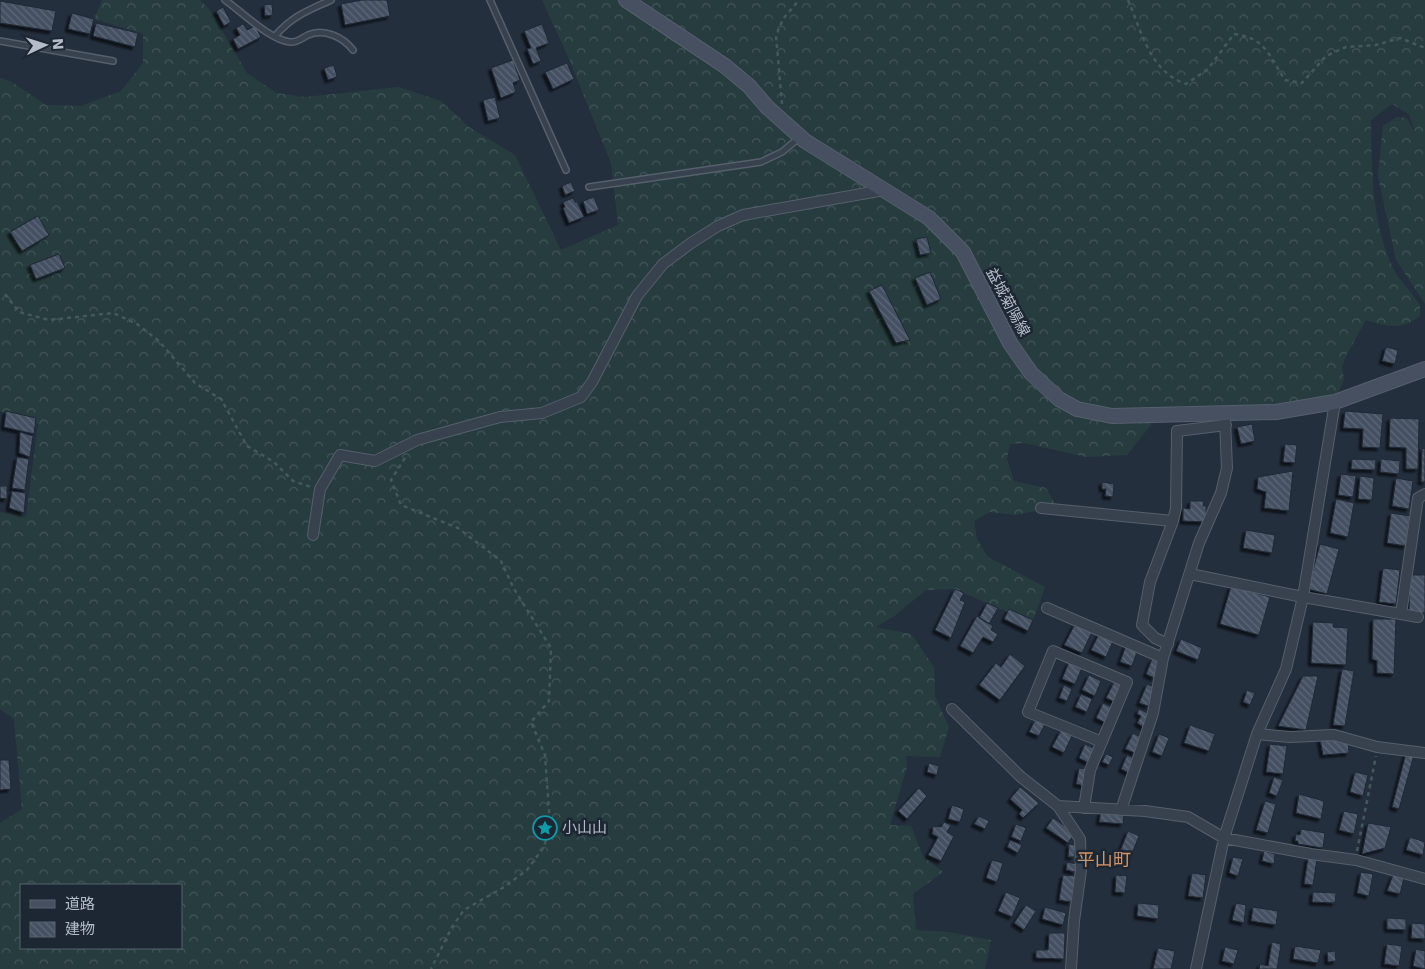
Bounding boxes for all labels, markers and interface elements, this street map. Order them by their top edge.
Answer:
north arrow [20,20,70,70]
text: N [50,38,66,50]
street label: 益城菊陽線 [982,265,1034,339]
place icon: 小山山 [532,815,558,841]
place label: 小山山 [562,819,607,837]
district label: 平山町 [1077,849,1131,870]
legend [20,884,182,949]
text: 道路 [65,895,95,913]
text: 建物 [65,920,95,938]

